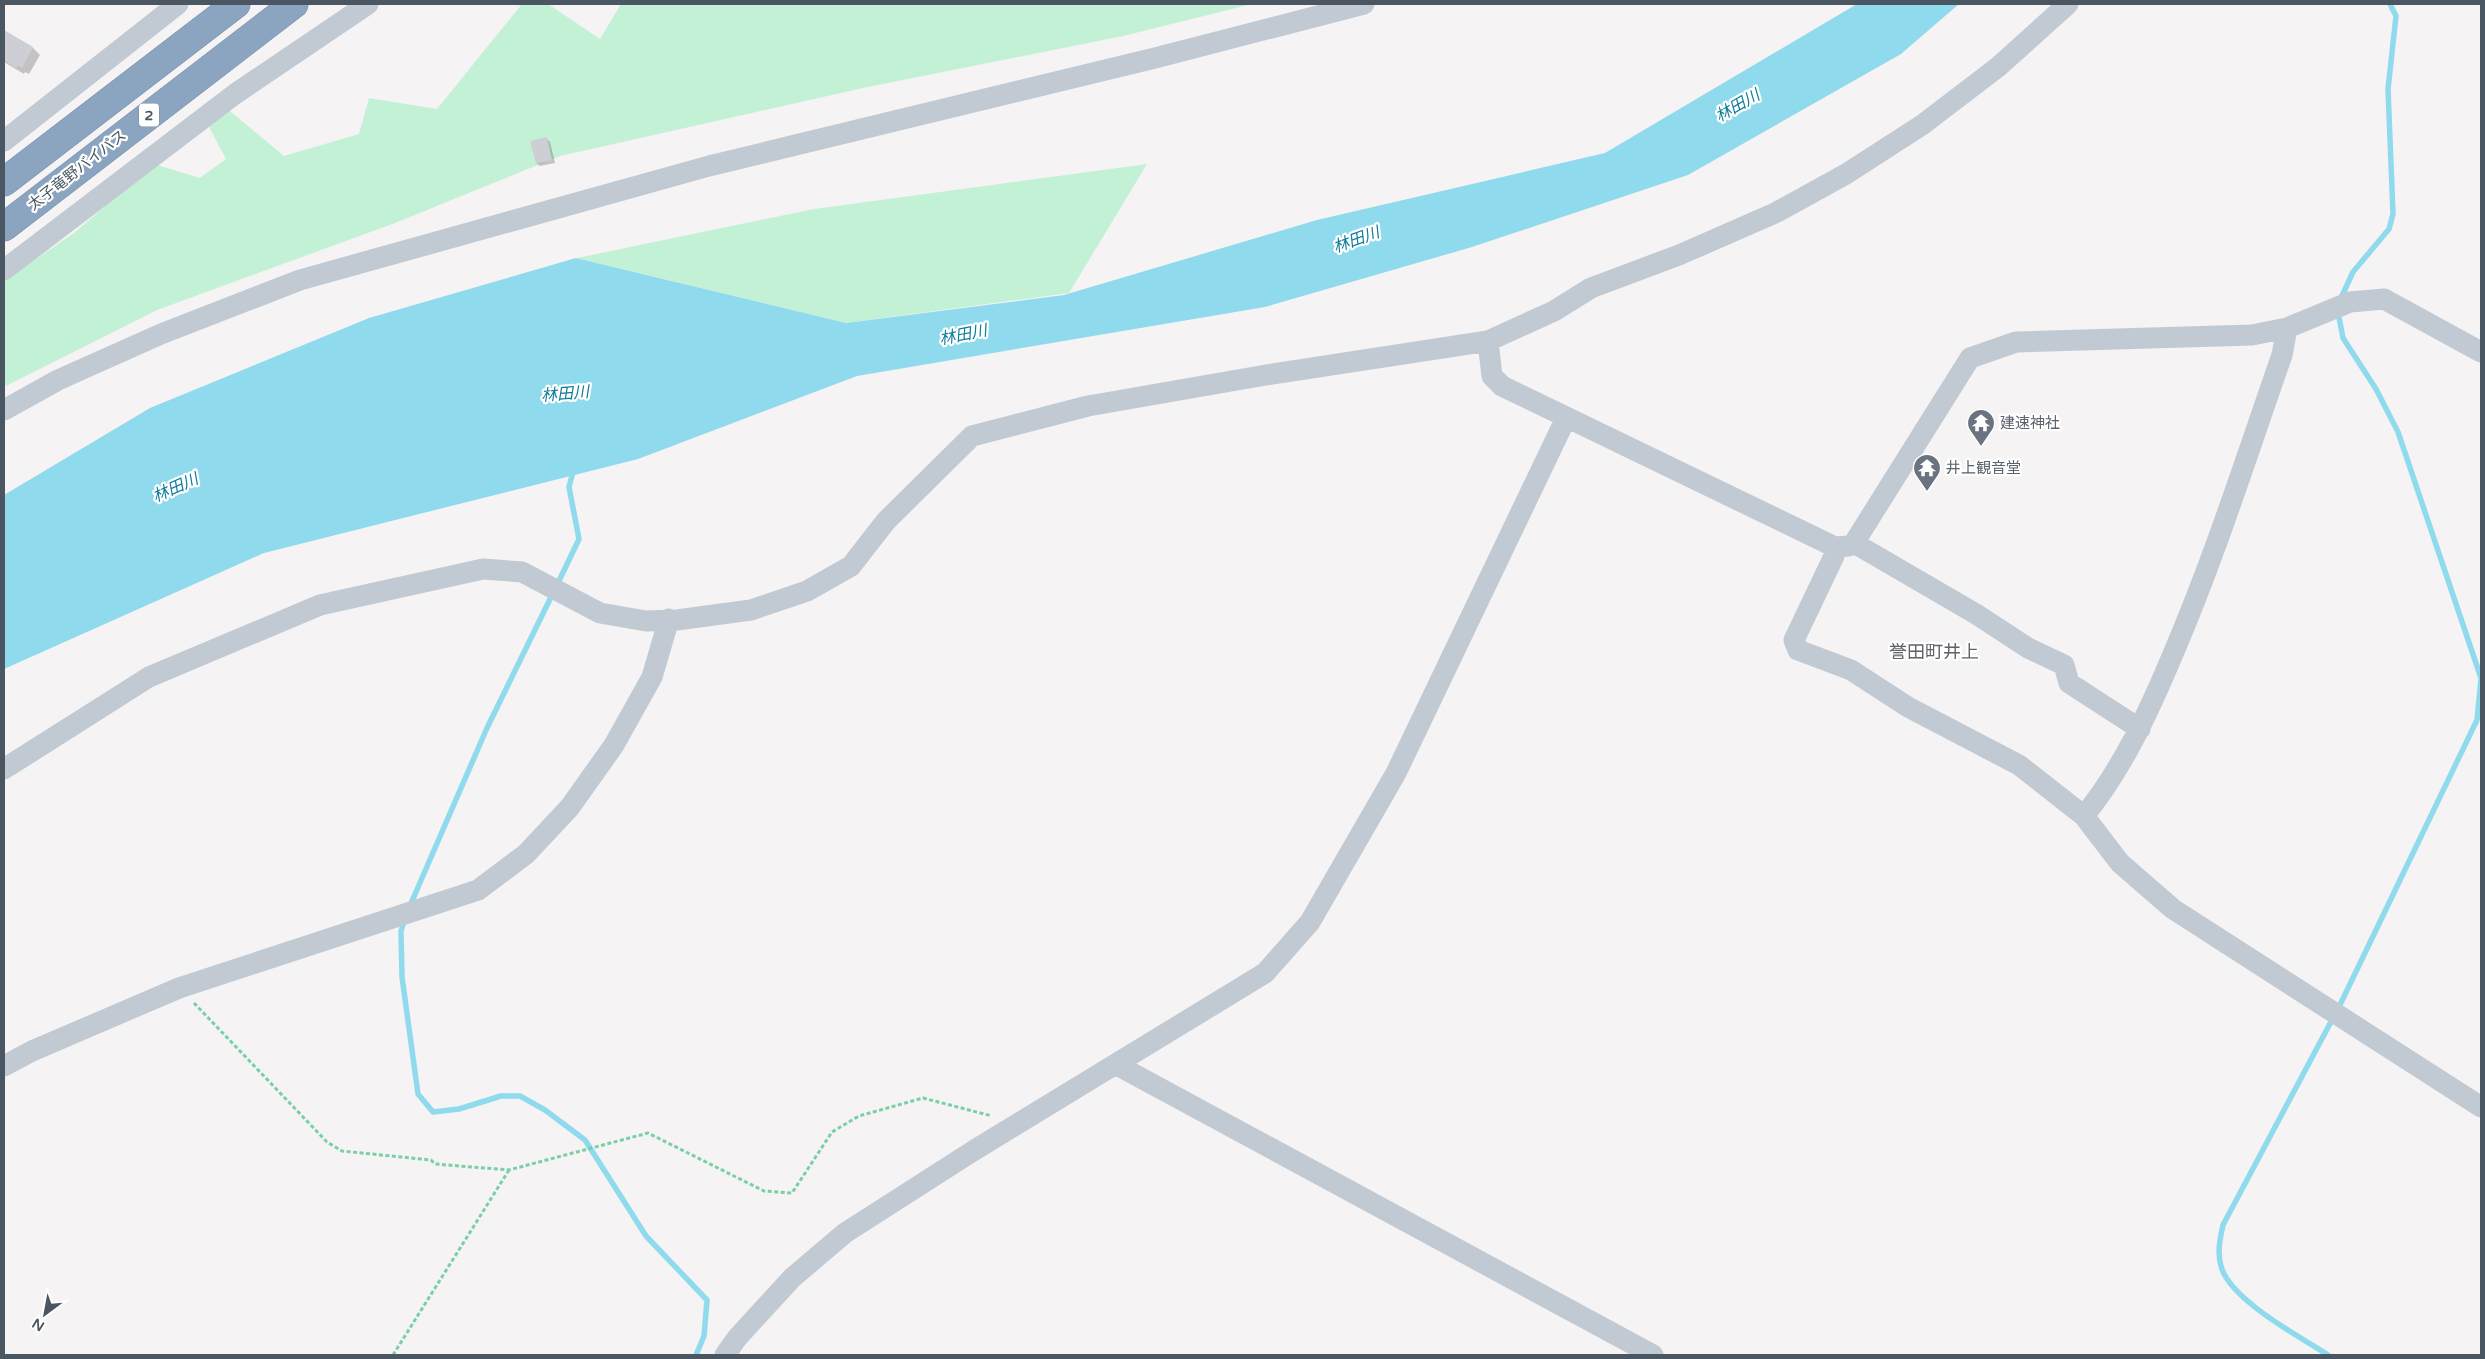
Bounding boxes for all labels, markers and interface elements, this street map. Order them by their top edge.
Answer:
water label: 林田川 [1712,84,1765,127]
road number: 2 [139,104,159,126]
street label: 太子竜野バイパス [24,126,130,214]
water label: 林田川 [1330,222,1384,258]
water label: 林田川 [938,320,991,349]
water label: 林田川 [540,382,592,406]
temple icon: 建速神社 [1966,408,1996,447]
place label: 建速神社 [2000,414,2060,432]
temple icon: 井上観音堂 [1912,453,1942,492]
place label: 井上観音堂 [1946,459,2021,477]
water label: 林田川 [149,468,203,507]
district label: 誉田町井上 [1889,641,1979,663]
north arrow [20,1289,70,1339]
text: N [29,1314,48,1335]

